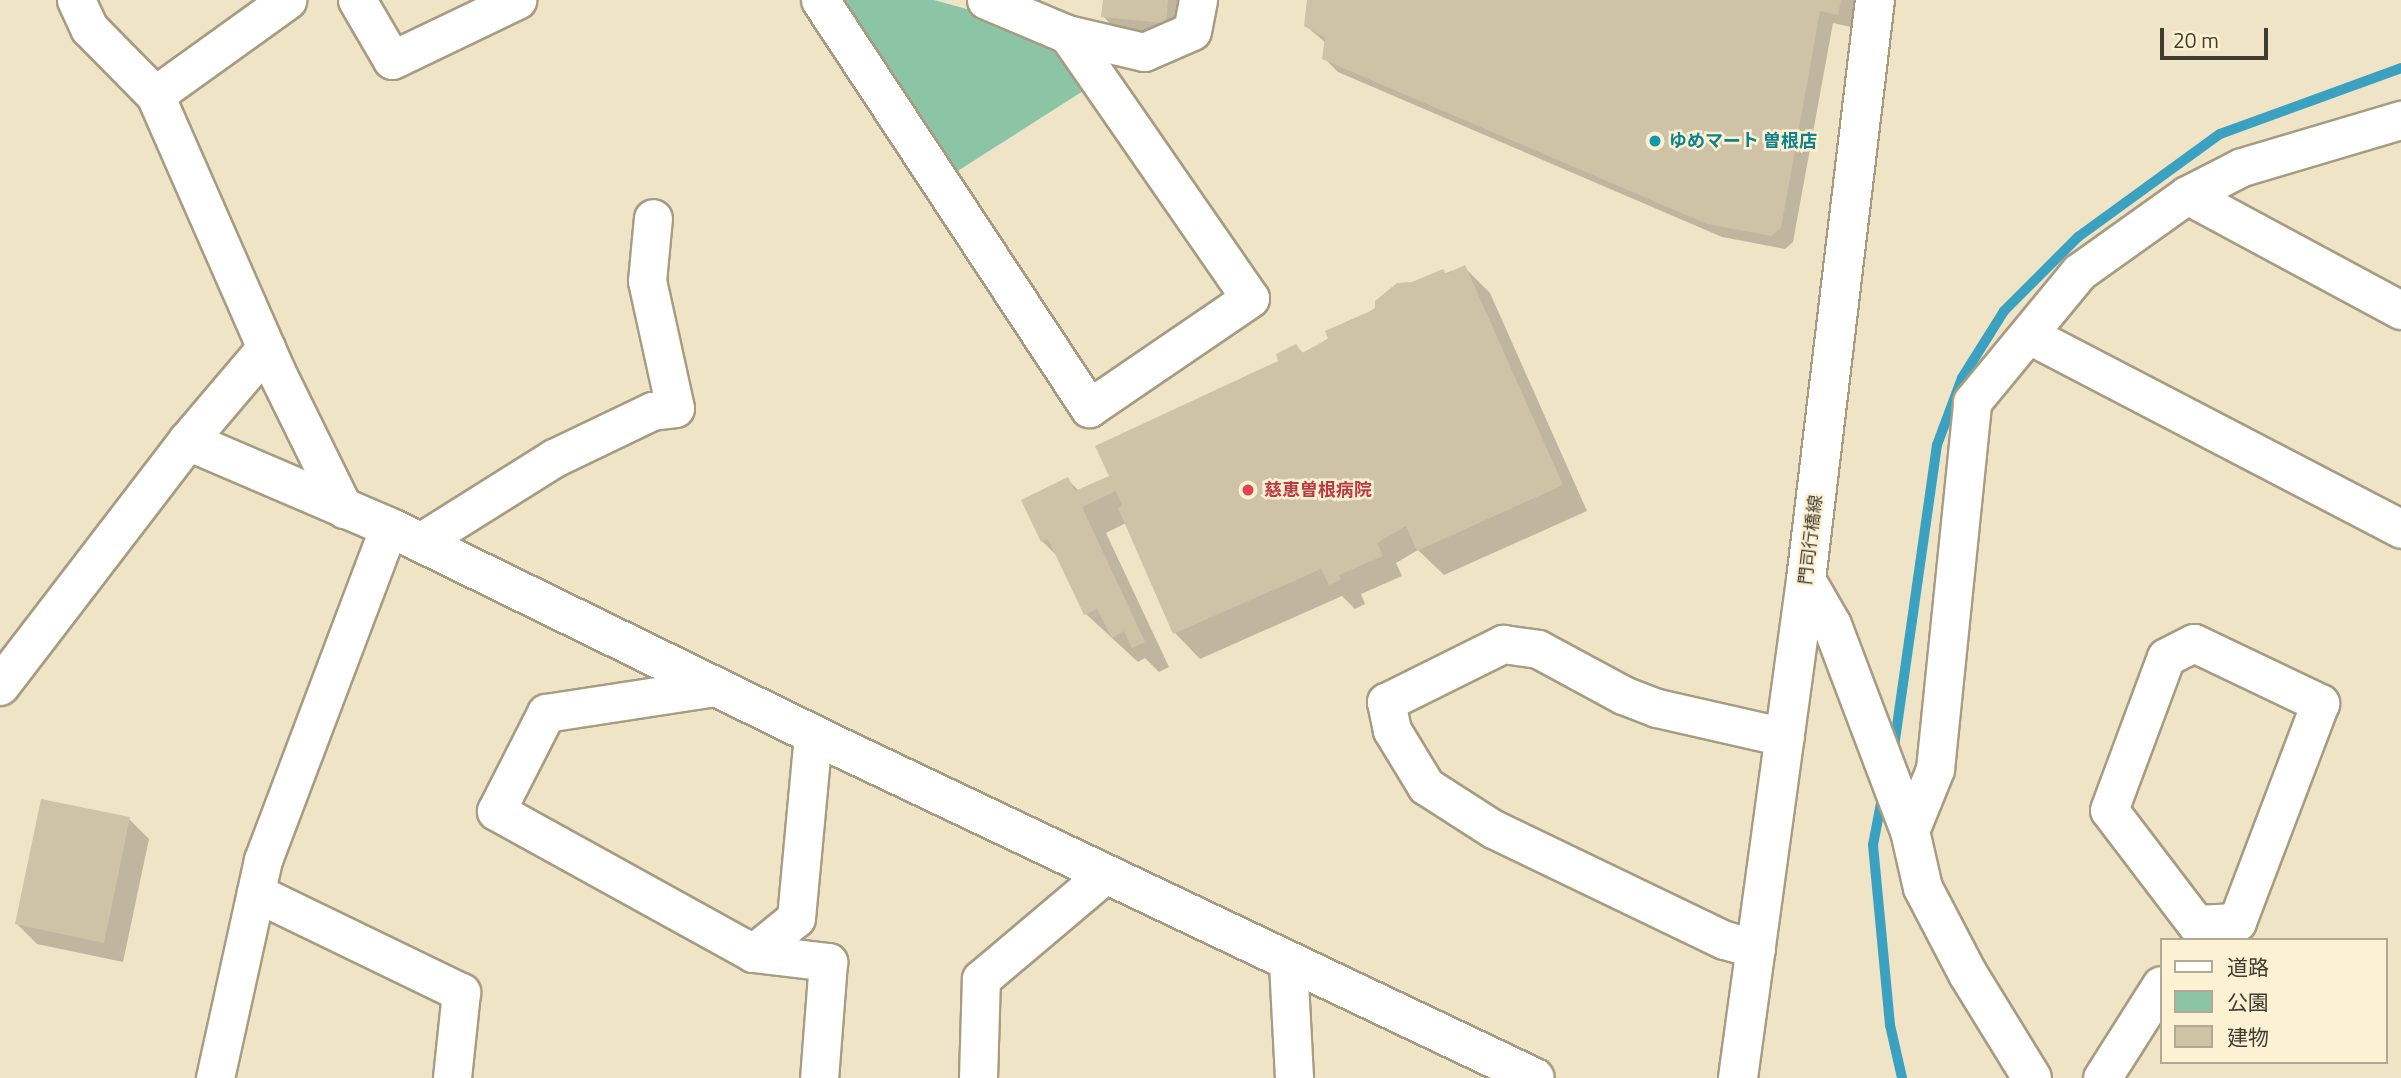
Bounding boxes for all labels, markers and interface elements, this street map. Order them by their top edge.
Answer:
scale bar [2163,14,2272,58]
text: 20 m [2173,24,2219,56]
place label: ゆめマート 曽根店 [1669,130,1817,152]
marker: ゆめマート 曽根店 [1647,133,1663,149]
place label: 慈恵曽根病院 [1264,479,1372,501]
marker: 慈恵曽根病院 [1238,480,1258,500]
street label: 門司行橋線 [1795,494,1827,586]
legend [2160,938,2387,1064]
text: 道路 [2227,951,2269,983]
text: 公園 [2227,986,2269,1018]
text: 建物 [2227,1021,2269,1053]

